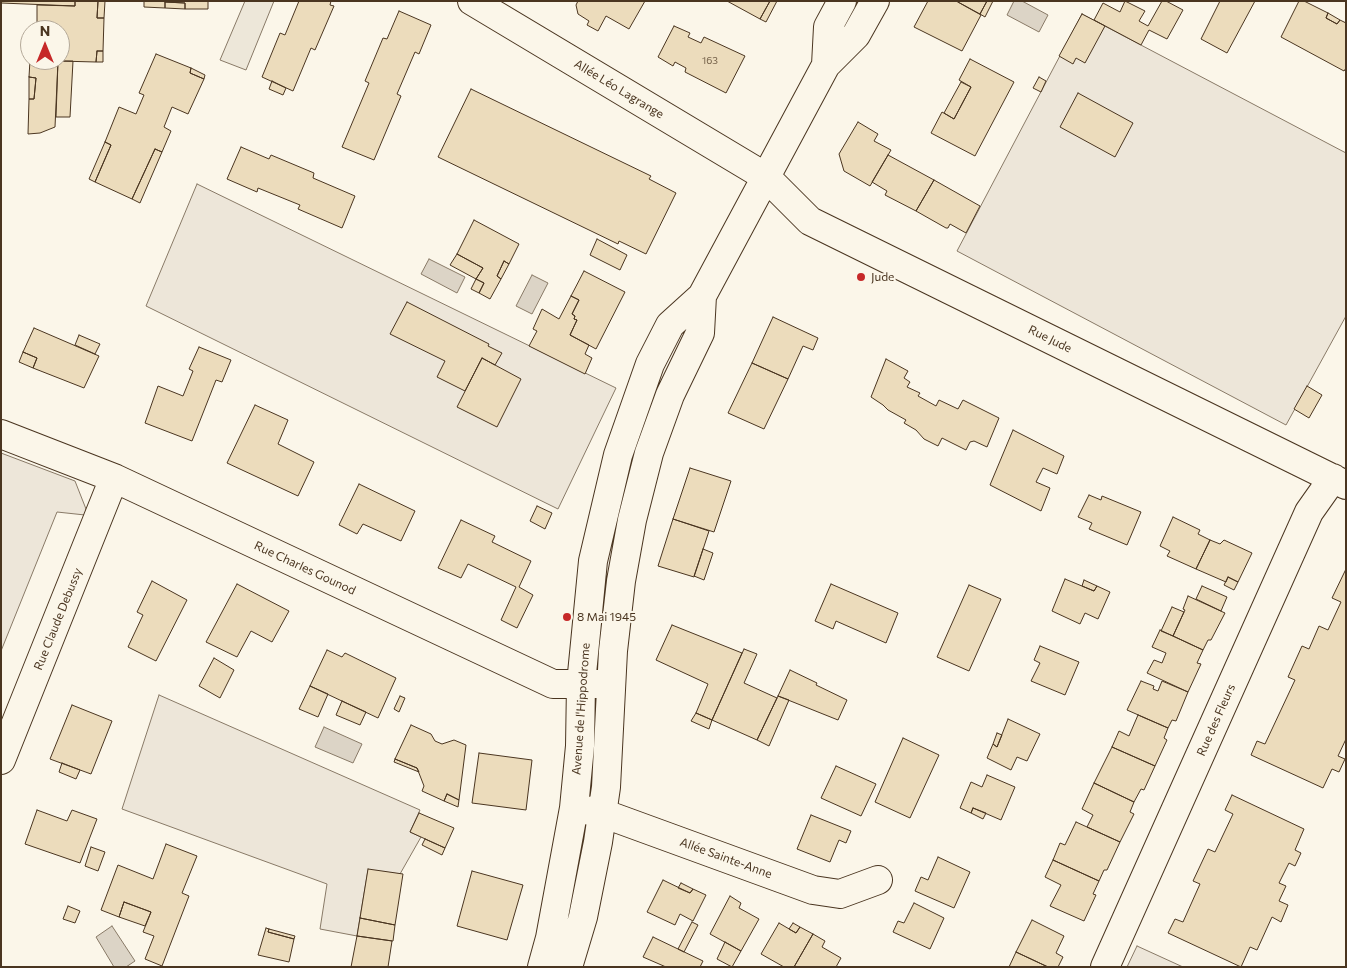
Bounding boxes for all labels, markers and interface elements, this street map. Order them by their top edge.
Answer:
north arrow [20,20,70,70]
text: N [40,22,50,39]
house number: 163 [702,55,718,67]
street label: Allée Léo Lagrange [571,57,667,121]
place label: Jude [871,270,894,284]
marker: Jude [855,271,867,283]
street label: Rue Jude [1026,322,1074,356]
street label: Rue Charles Gounod [252,538,358,598]
street label: Rue Claude Debussy [31,566,85,672]
place label: 8 Mai 1945 [577,610,636,624]
marker: 8 Mai 1945 [561,611,573,623]
street label: Avenue de l'Hippodrome [569,643,593,775]
street label: Rue des Fleurs [1194,682,1238,758]
street label: Allée Sainte-Anne [678,835,774,881]

